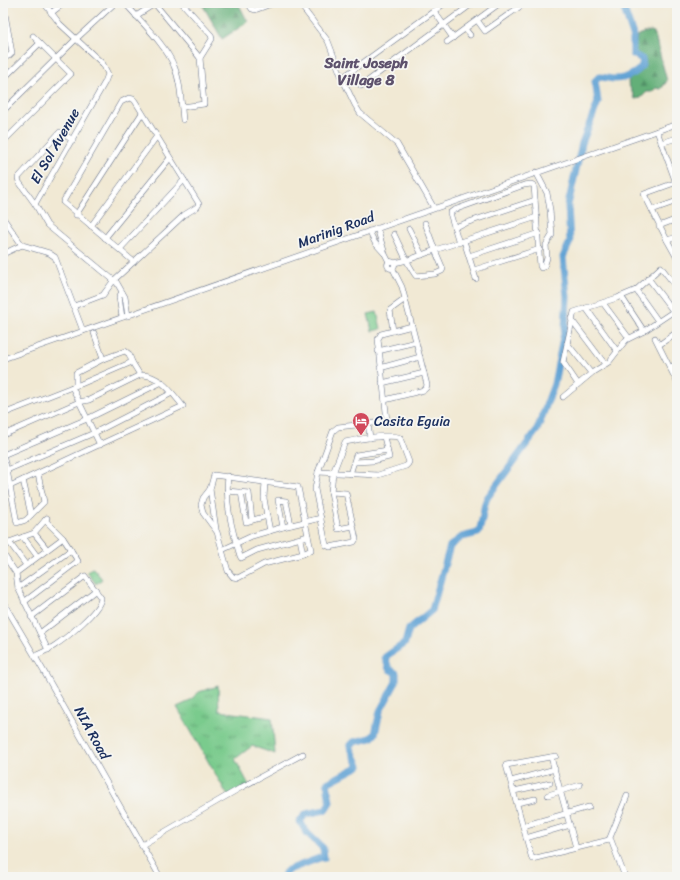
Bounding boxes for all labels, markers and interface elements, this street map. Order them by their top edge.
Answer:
district label: Saint Joseph Village 8 [323,50,408,93]
street label: El Sol Avenue [23,103,87,189]
street label: Marinig Road [294,204,379,255]
place label: Casita Eguia [374,409,450,434]
hotel icon: Casita Eguia [351,411,371,436]
street label: NIA Road [67,702,118,766]

